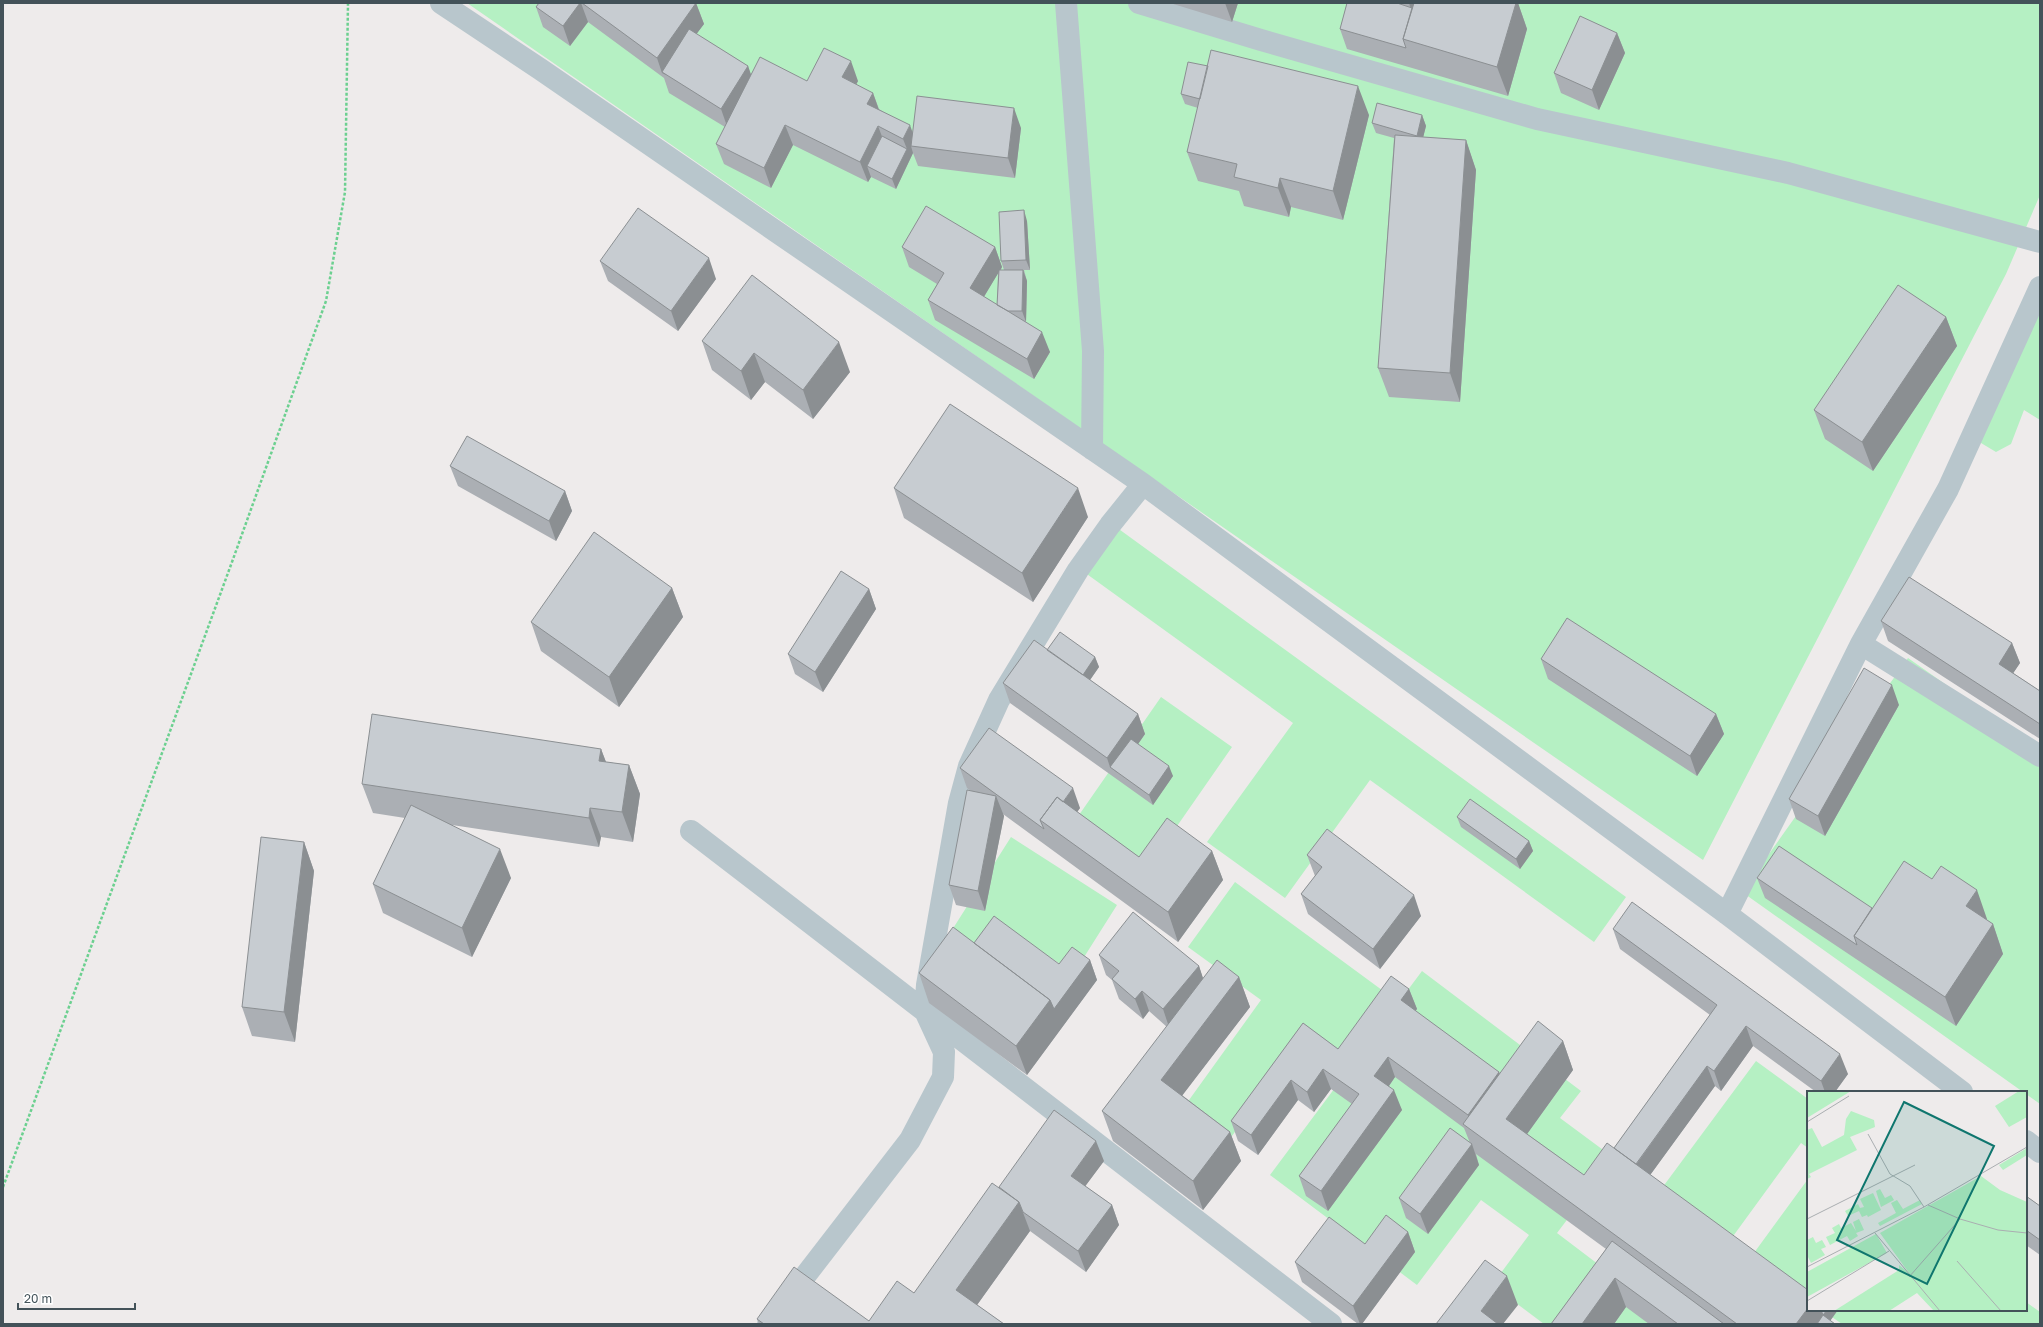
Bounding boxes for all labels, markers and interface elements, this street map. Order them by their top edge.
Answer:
inset map [1807,1091,2027,1311]
scale bar [18,1285,135,1311]
text: 20 m [24,1291,52,1306]

